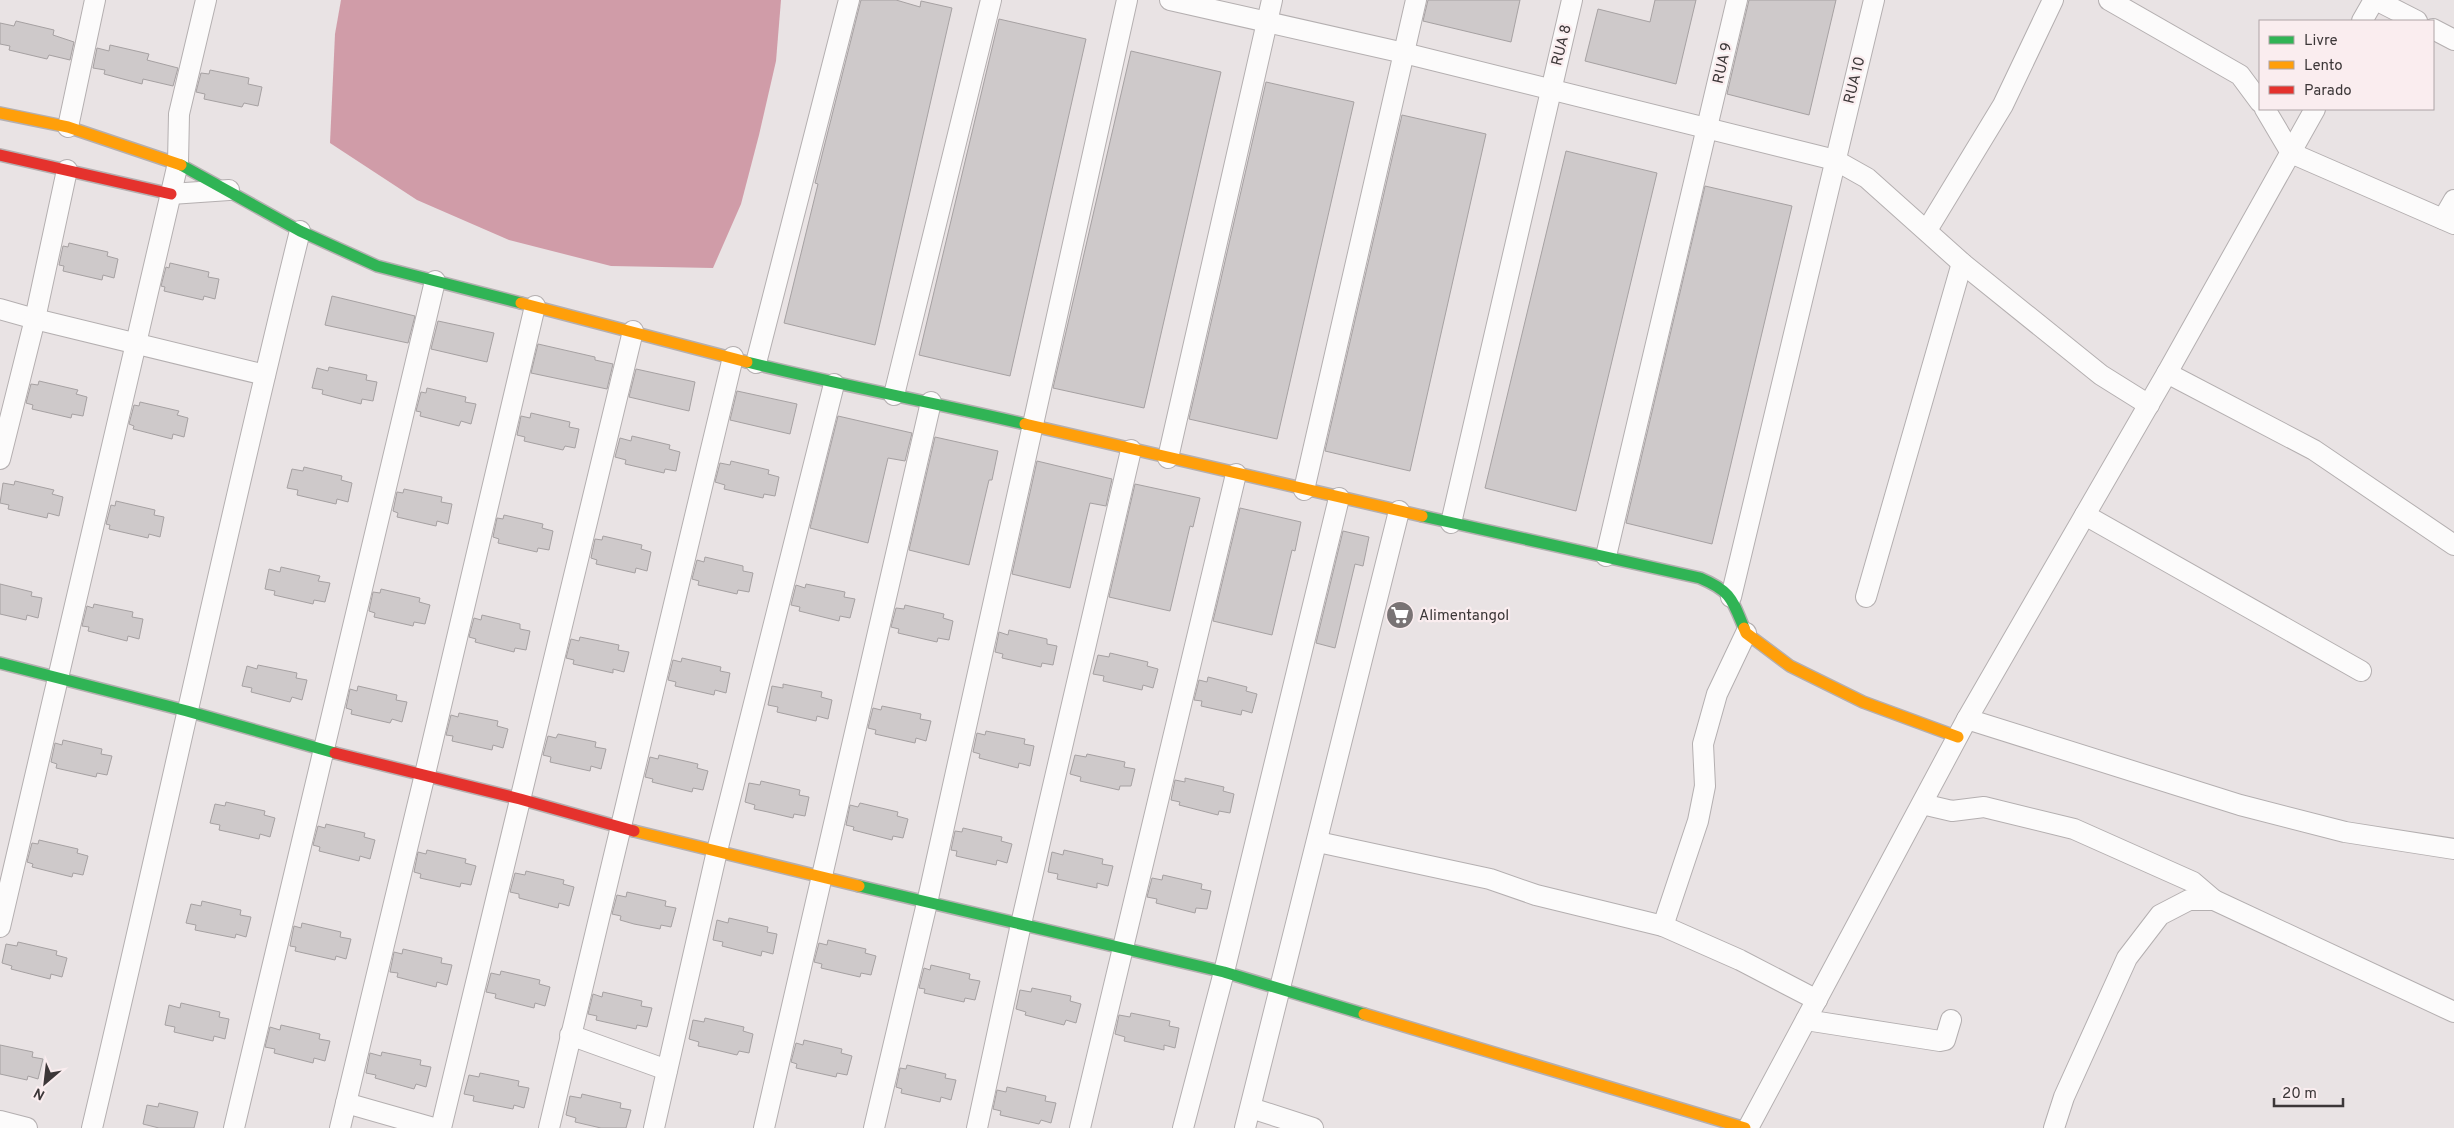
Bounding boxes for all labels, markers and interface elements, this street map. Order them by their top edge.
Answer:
legend [2259,20,2434,110]
street label: RUA 8 [1548,23,1577,68]
text: Livre [2304,32,2338,51]
street label: RUA 9 [1710,41,1737,86]
street label: RUA 10 [1840,55,1870,106]
text: Lento [2304,57,2343,76]
text: Parado [2304,82,2352,101]
supermarket icon: Alimentangol [1385,600,1415,630]
place label: Alimentangol [1419,607,1509,626]
north arrow [20,1058,70,1108]
scale bar [2274,1076,2343,1108]
text: N [31,1083,48,1103]
text: 20 m [2282,1085,2317,1104]

